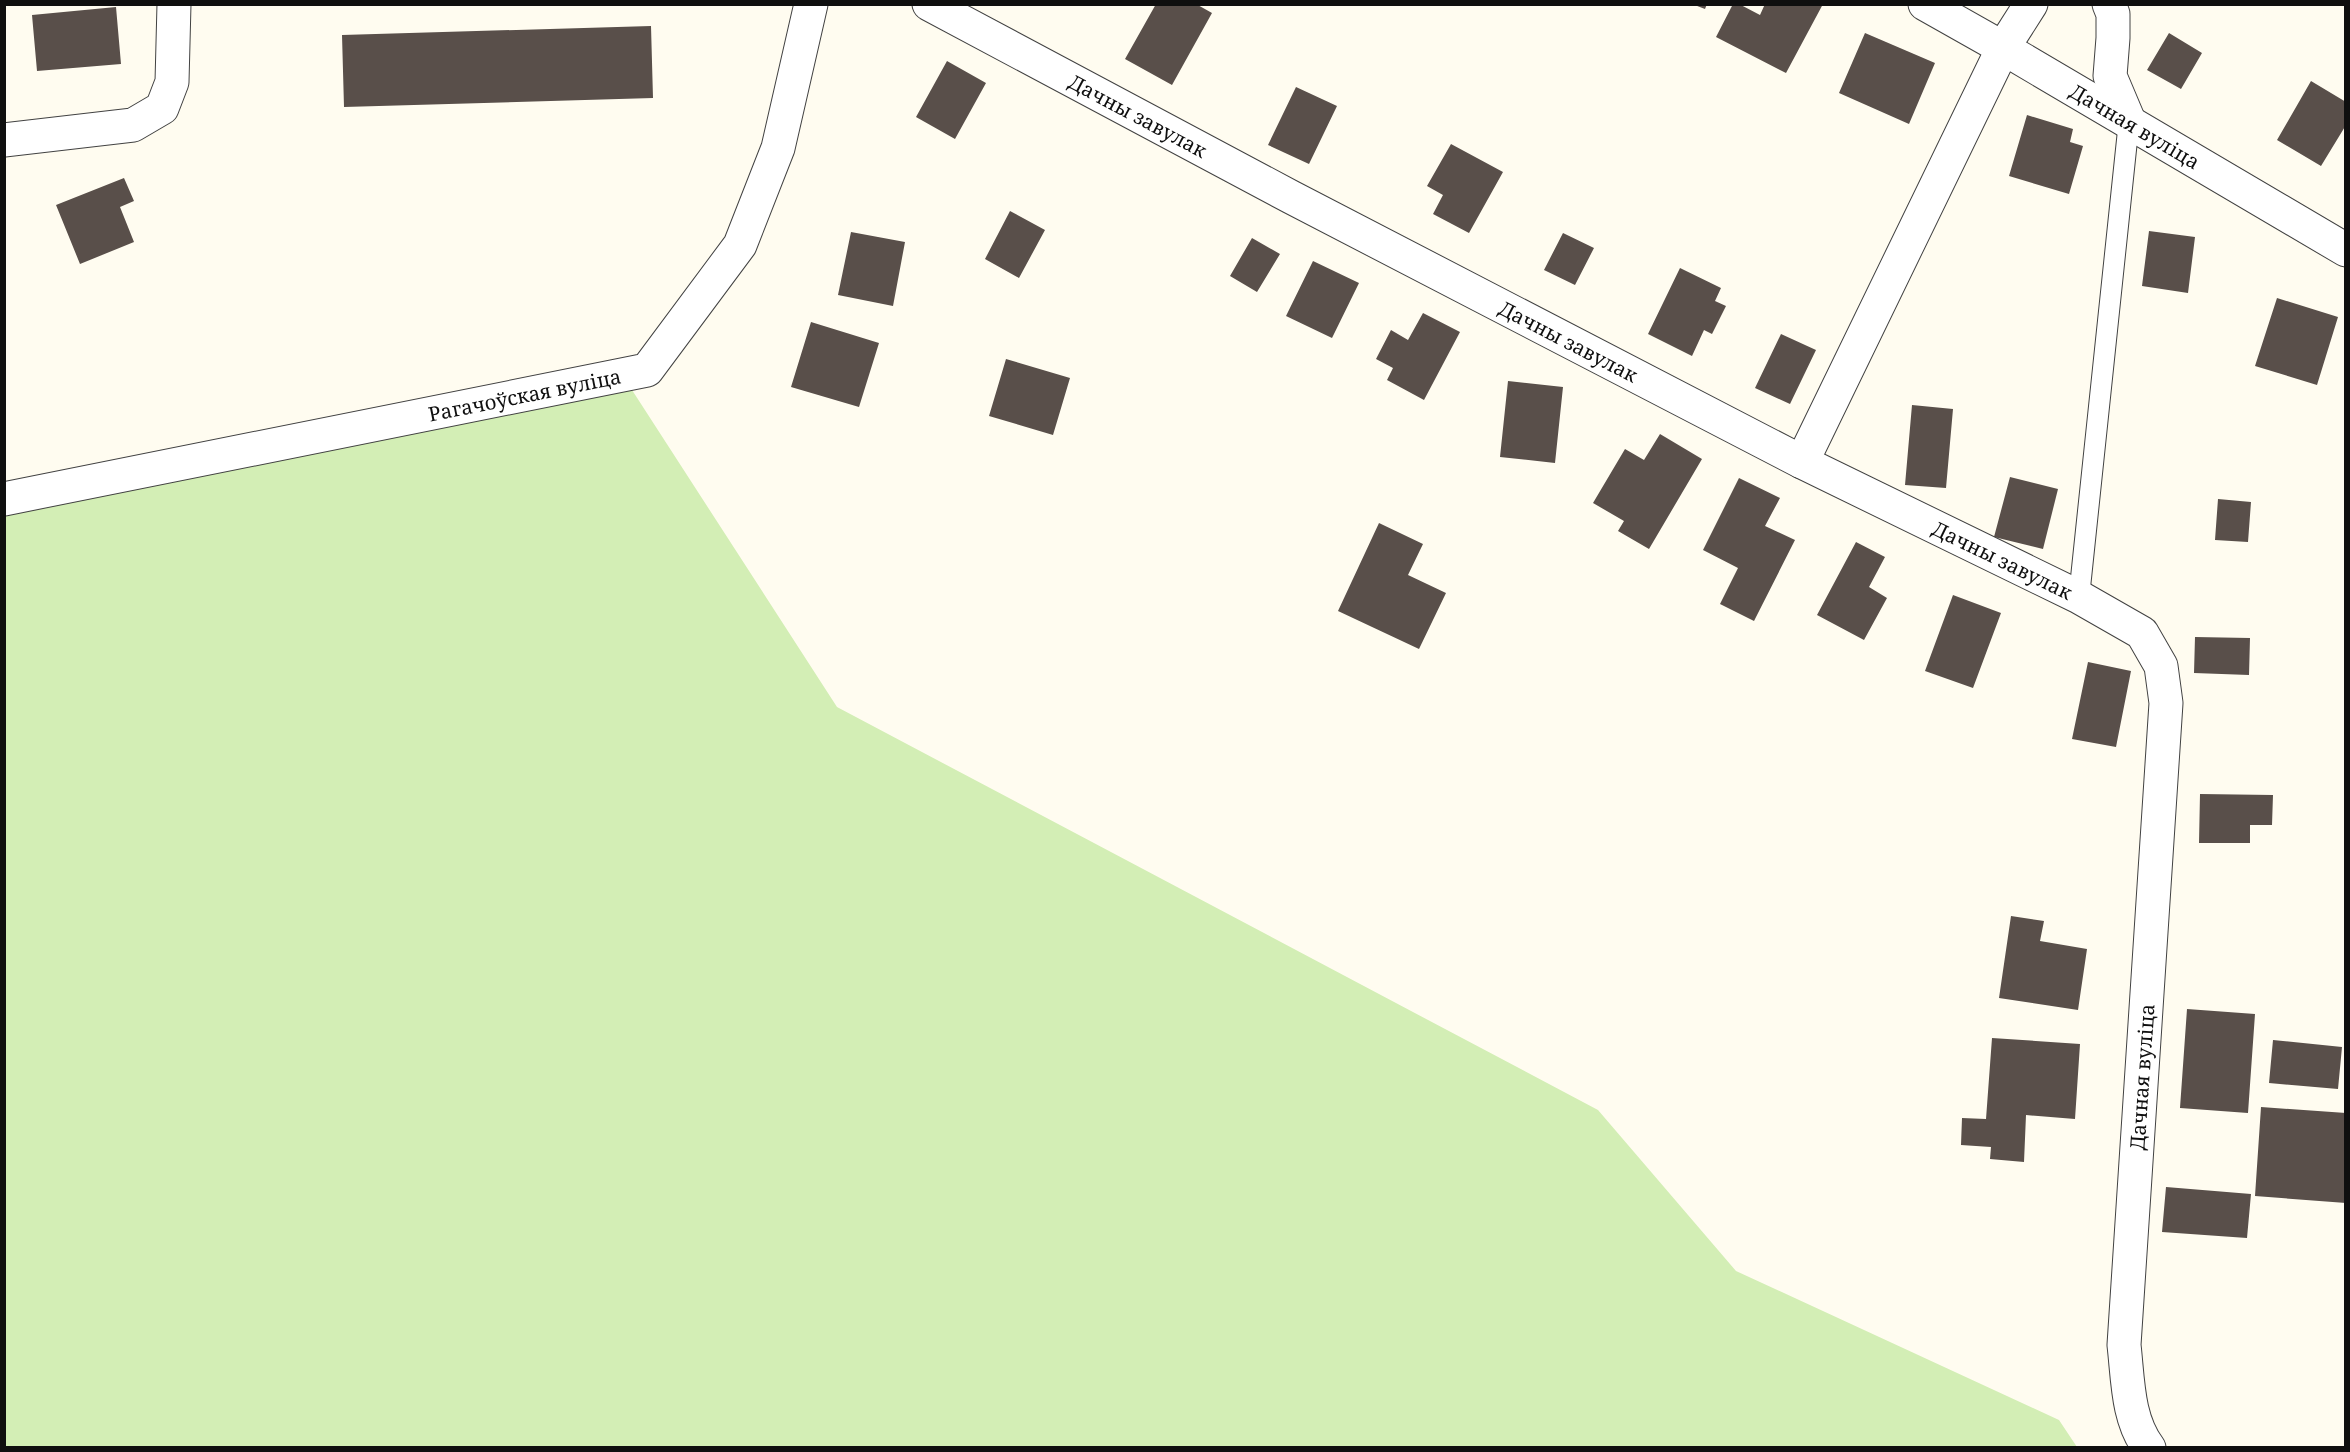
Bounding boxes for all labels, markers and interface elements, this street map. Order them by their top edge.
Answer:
street label: Дачны завулак [1064,68,1212,163]
street label: Дачная вуліца [2065,77,2205,175]
street label: Дачны завулак [1495,294,1643,388]
street label: Рагачоўская вуліца [426,362,623,427]
street label: Дачны завулак [1928,514,2077,605]
street label: Дачная вуліца [2123,1003,2161,1151]

